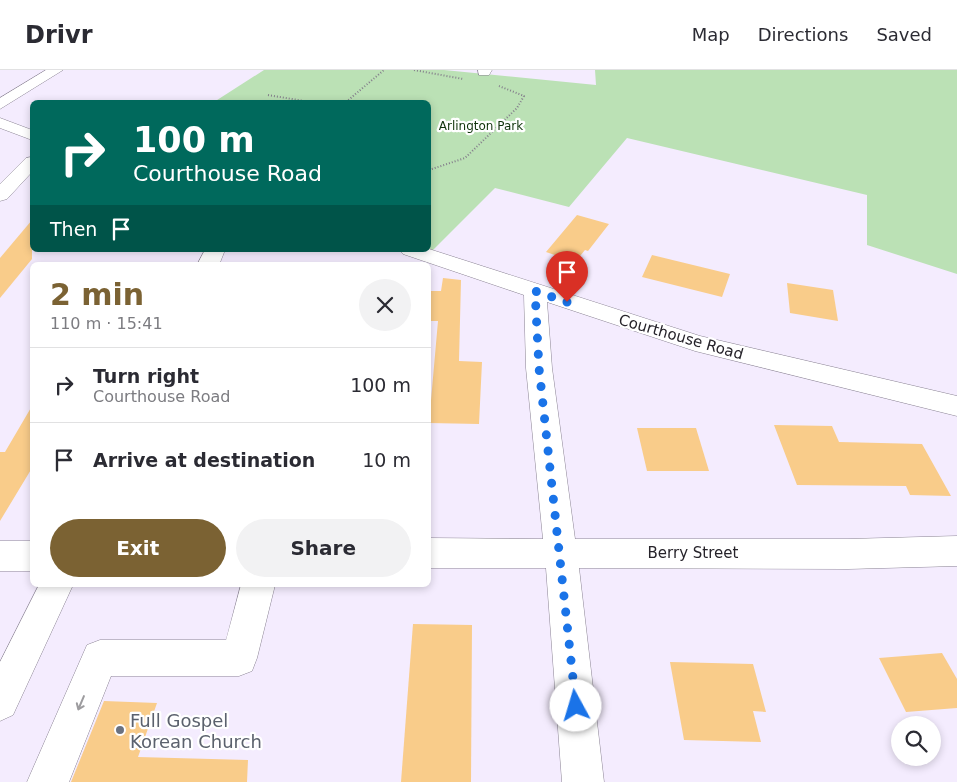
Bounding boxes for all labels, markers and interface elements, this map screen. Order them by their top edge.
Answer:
text: Drivr [25,21,92,49]
text: Map [692,24,730,45]
text: Directions [758,24,848,45]
text: Saved [876,24,932,45]
park label: Arlington Park [439,119,523,133]
icon: right [50,120,115,185]
text: 100 m [133,120,255,160]
text: Courthouse Road [133,161,322,186]
icon: arrive [107,215,135,243]
text: Then [50,218,97,240]
pin [546,251,588,302]
icon: arrive [553,258,581,286]
text: 2 min [50,277,144,312]
button: close [359,279,411,331]
street label: Courthouse Road [617,311,745,363]
text: 110 m · 15:41 [50,314,163,333]
text: Turn right [93,365,199,387]
icon: right [50,371,78,399]
text: 100 m [350,374,411,396]
text: Courthouse Road [93,387,230,406]
icon: arrive [50,446,78,474]
text: Arrive at destination [93,449,315,471]
text: 10 m [362,449,411,471]
button: Exit [50,519,226,577]
button: Share [236,519,411,577]
street label: Berry Street [648,544,739,562]
position arrow [549,679,601,731]
one-way arrow [76,695,85,710]
place label: Full Gospel Korean Church [130,710,262,752]
map controls [891,716,941,766]
button: search [891,716,941,766]
marker: Full Gospel Korean Church [114,724,126,736]

